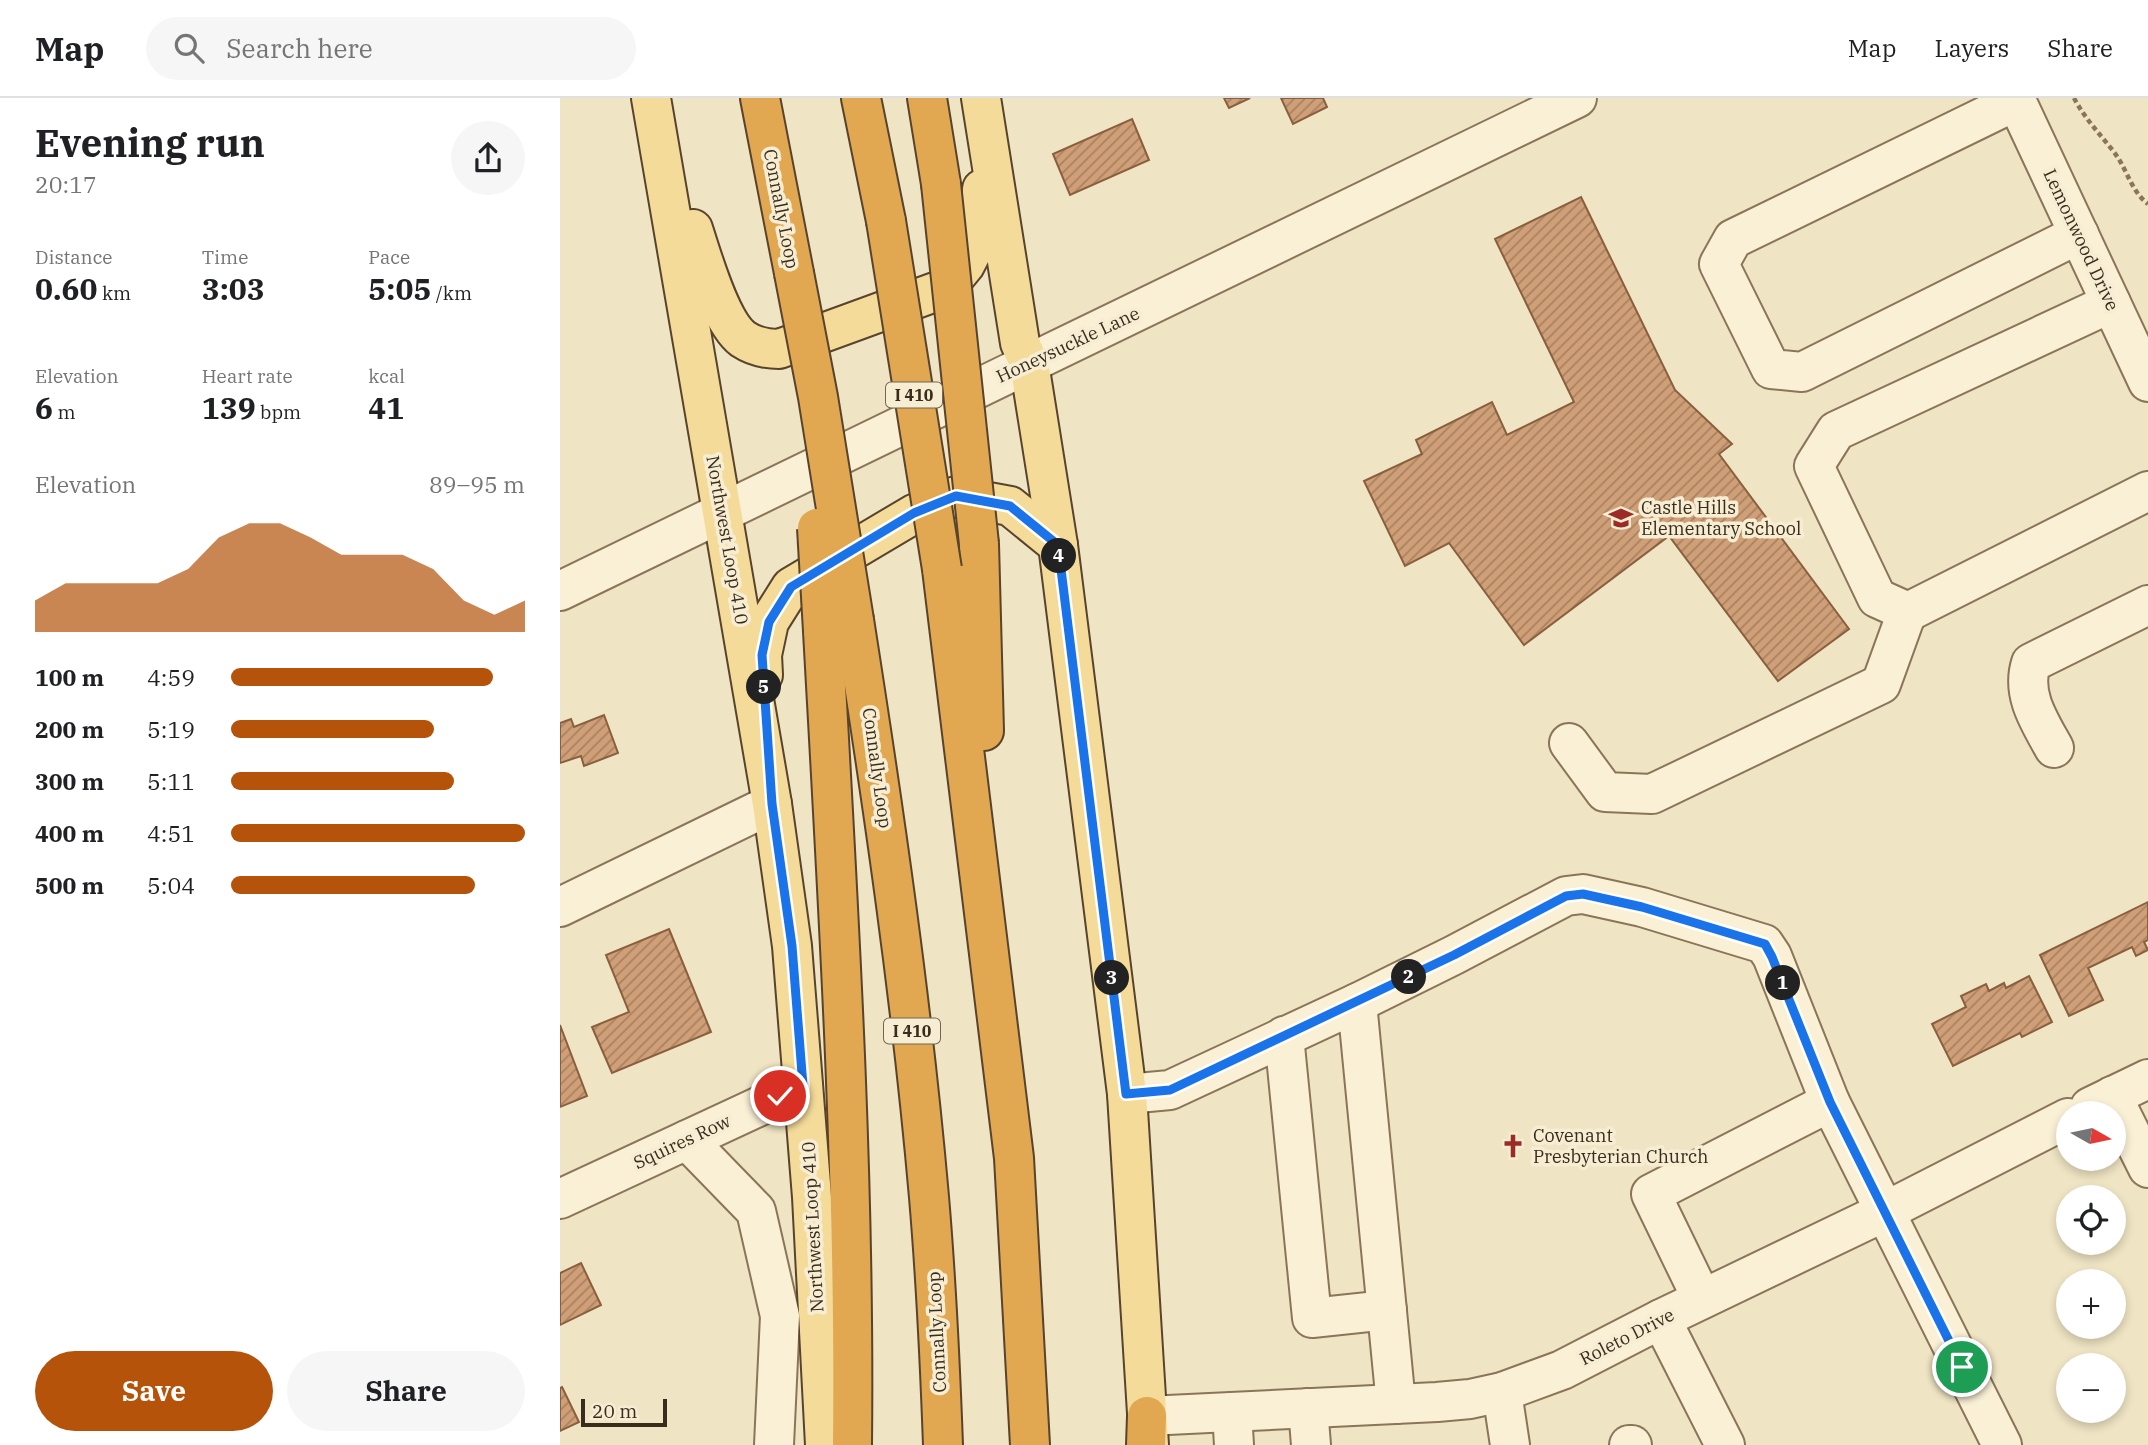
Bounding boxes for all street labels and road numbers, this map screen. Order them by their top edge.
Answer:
street label: Connally Loop [759,147,804,271]
street label: Lemonwood Drive [2038,165,2124,314]
street label: Honeysuckle Lane [992,301,1143,388]
road number: I 410 [886,382,942,408]
street label: Northwest Loop 410 [701,454,754,626]
street label: Connally Loop [858,706,897,830]
road number: I 410 [884,1018,940,1043]
street label: Squires Row [630,1109,734,1174]
street label: Northwest Loop 410 [797,1141,828,1313]
street label: Connally Loop [922,1271,951,1393]
street label: Roleto Drive [1576,1303,1678,1370]

